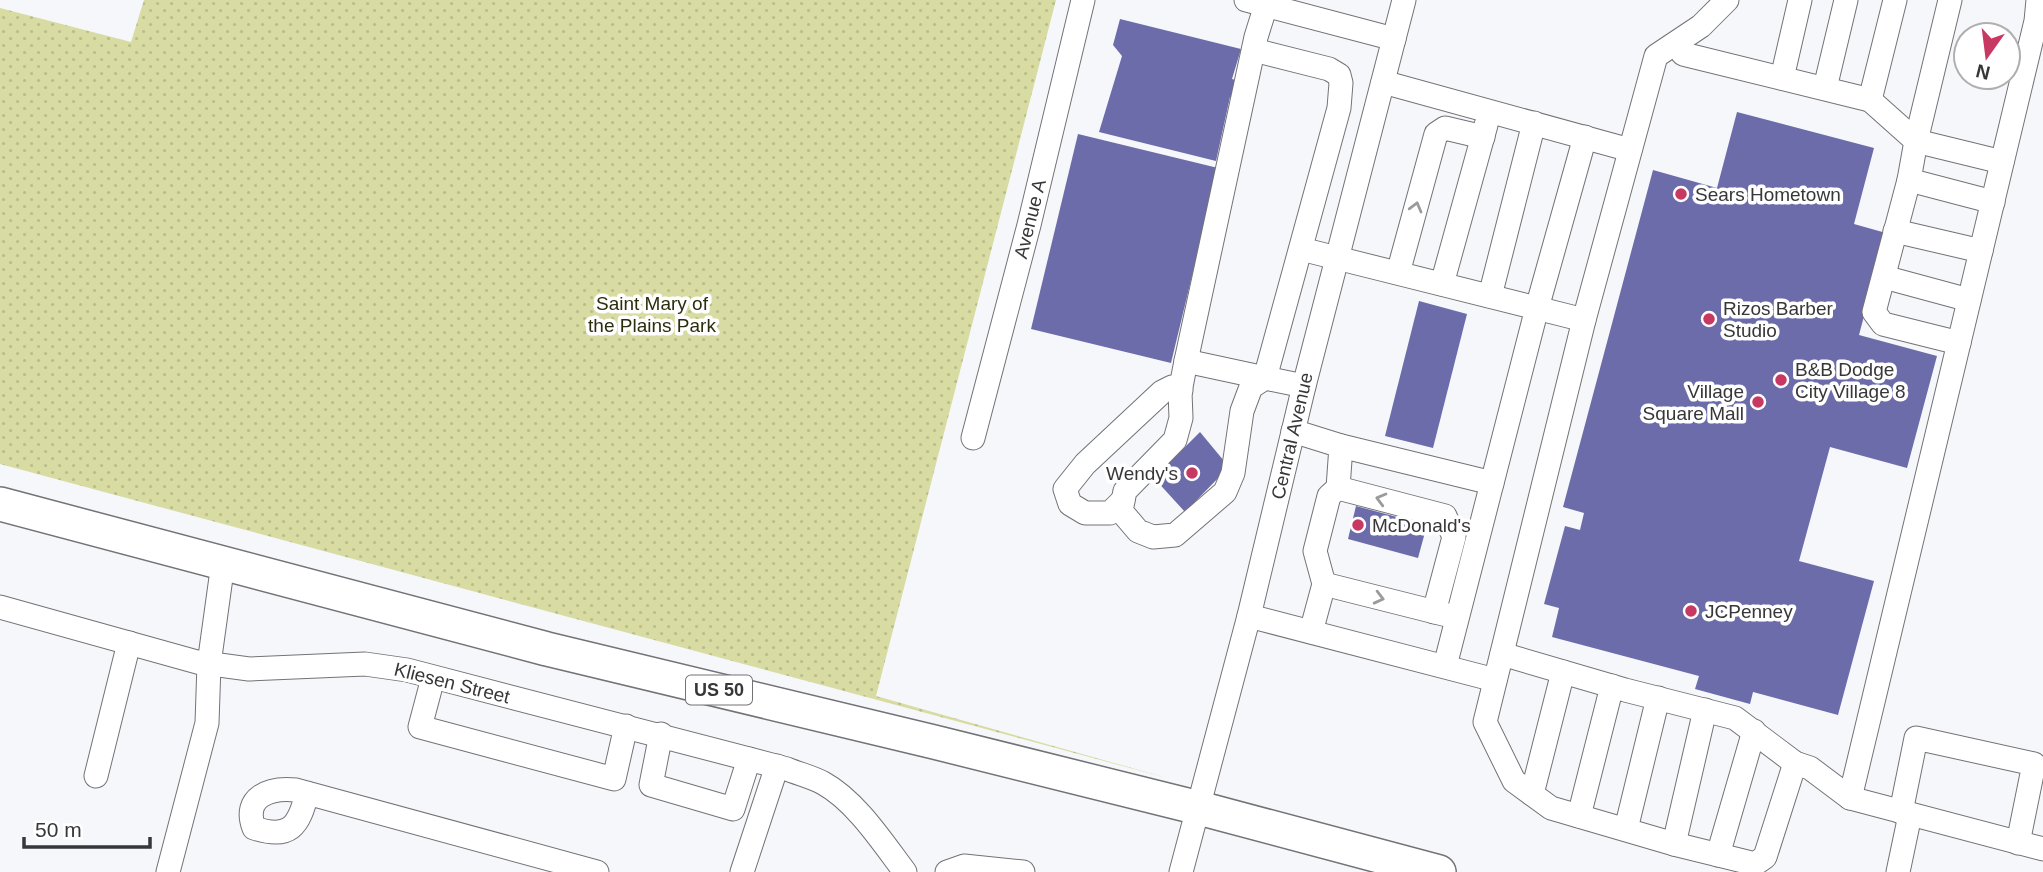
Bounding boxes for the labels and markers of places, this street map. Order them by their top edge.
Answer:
place label: Sears Hometown [1695,184,1841,205]
marker: Sears Hometown [1673,186,1689,202]
place label: Rizos Barber Studio [1723,298,1833,341]
marker: Rizos Barber Studio [1701,311,1717,327]
place label: B&B Dodge City Village 8 [1795,359,1906,402]
marker: B&B Dodge City Village 8 [1773,372,1789,388]
place label: Village Square Mall [1643,381,1744,424]
marker: Village Square Mall [1750,394,1766,410]
place label: Wendy's [1106,463,1178,484]
marker: Wendy's [1184,465,1200,481]
place label: McDonald's [1372,515,1471,536]
marker: McDonald's [1350,517,1366,533]
place label: JCPenney [1705,601,1793,622]
marker: JCPenney [1683,603,1699,619]

